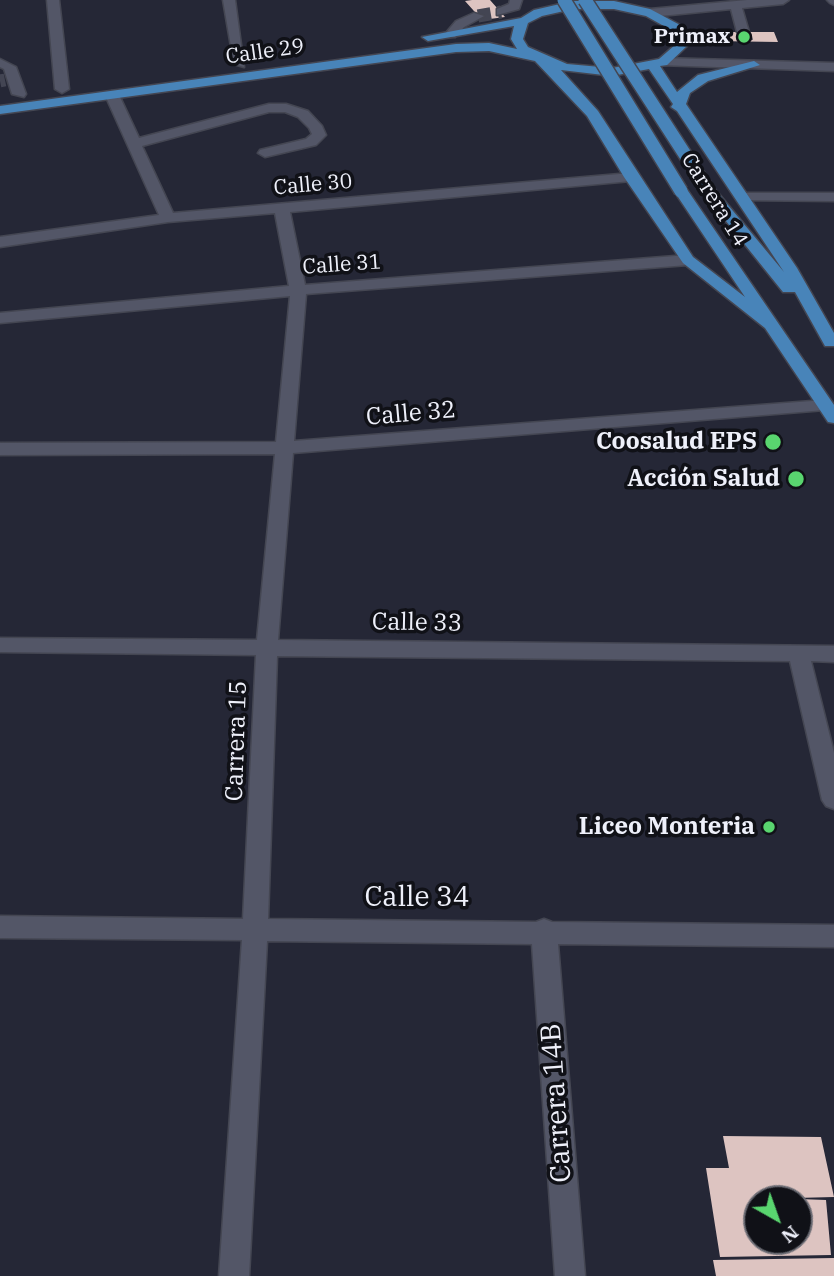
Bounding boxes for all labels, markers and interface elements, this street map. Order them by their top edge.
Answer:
place label: Primax [654,24,730,50]
marker: Primax [736,29,752,45]
street label: Calle 29 [224,34,306,70]
street label: Carrera 14 [675,149,753,251]
street label: Calle 30 [273,169,353,201]
street label: Calle 31 [302,250,382,280]
street label: Calle 32 [365,396,457,432]
place label: Coosalud EPS [596,428,757,456]
marker: Coosalud EPS [763,432,783,452]
place label: Acción Salud [627,465,780,493]
marker: Acción Salud [786,469,806,489]
street label: Calle 33 [372,608,462,638]
street label: Carrera 15 [221,680,253,802]
place label: Liceo Monteria [579,813,755,841]
marker: Liceo Monteria [761,819,777,835]
street label: Calle 34 [364,881,470,915]
street label: Carrera 14B [535,1022,579,1184]
north arrow [743,1185,813,1255]
text: N [777,1221,804,1249]

